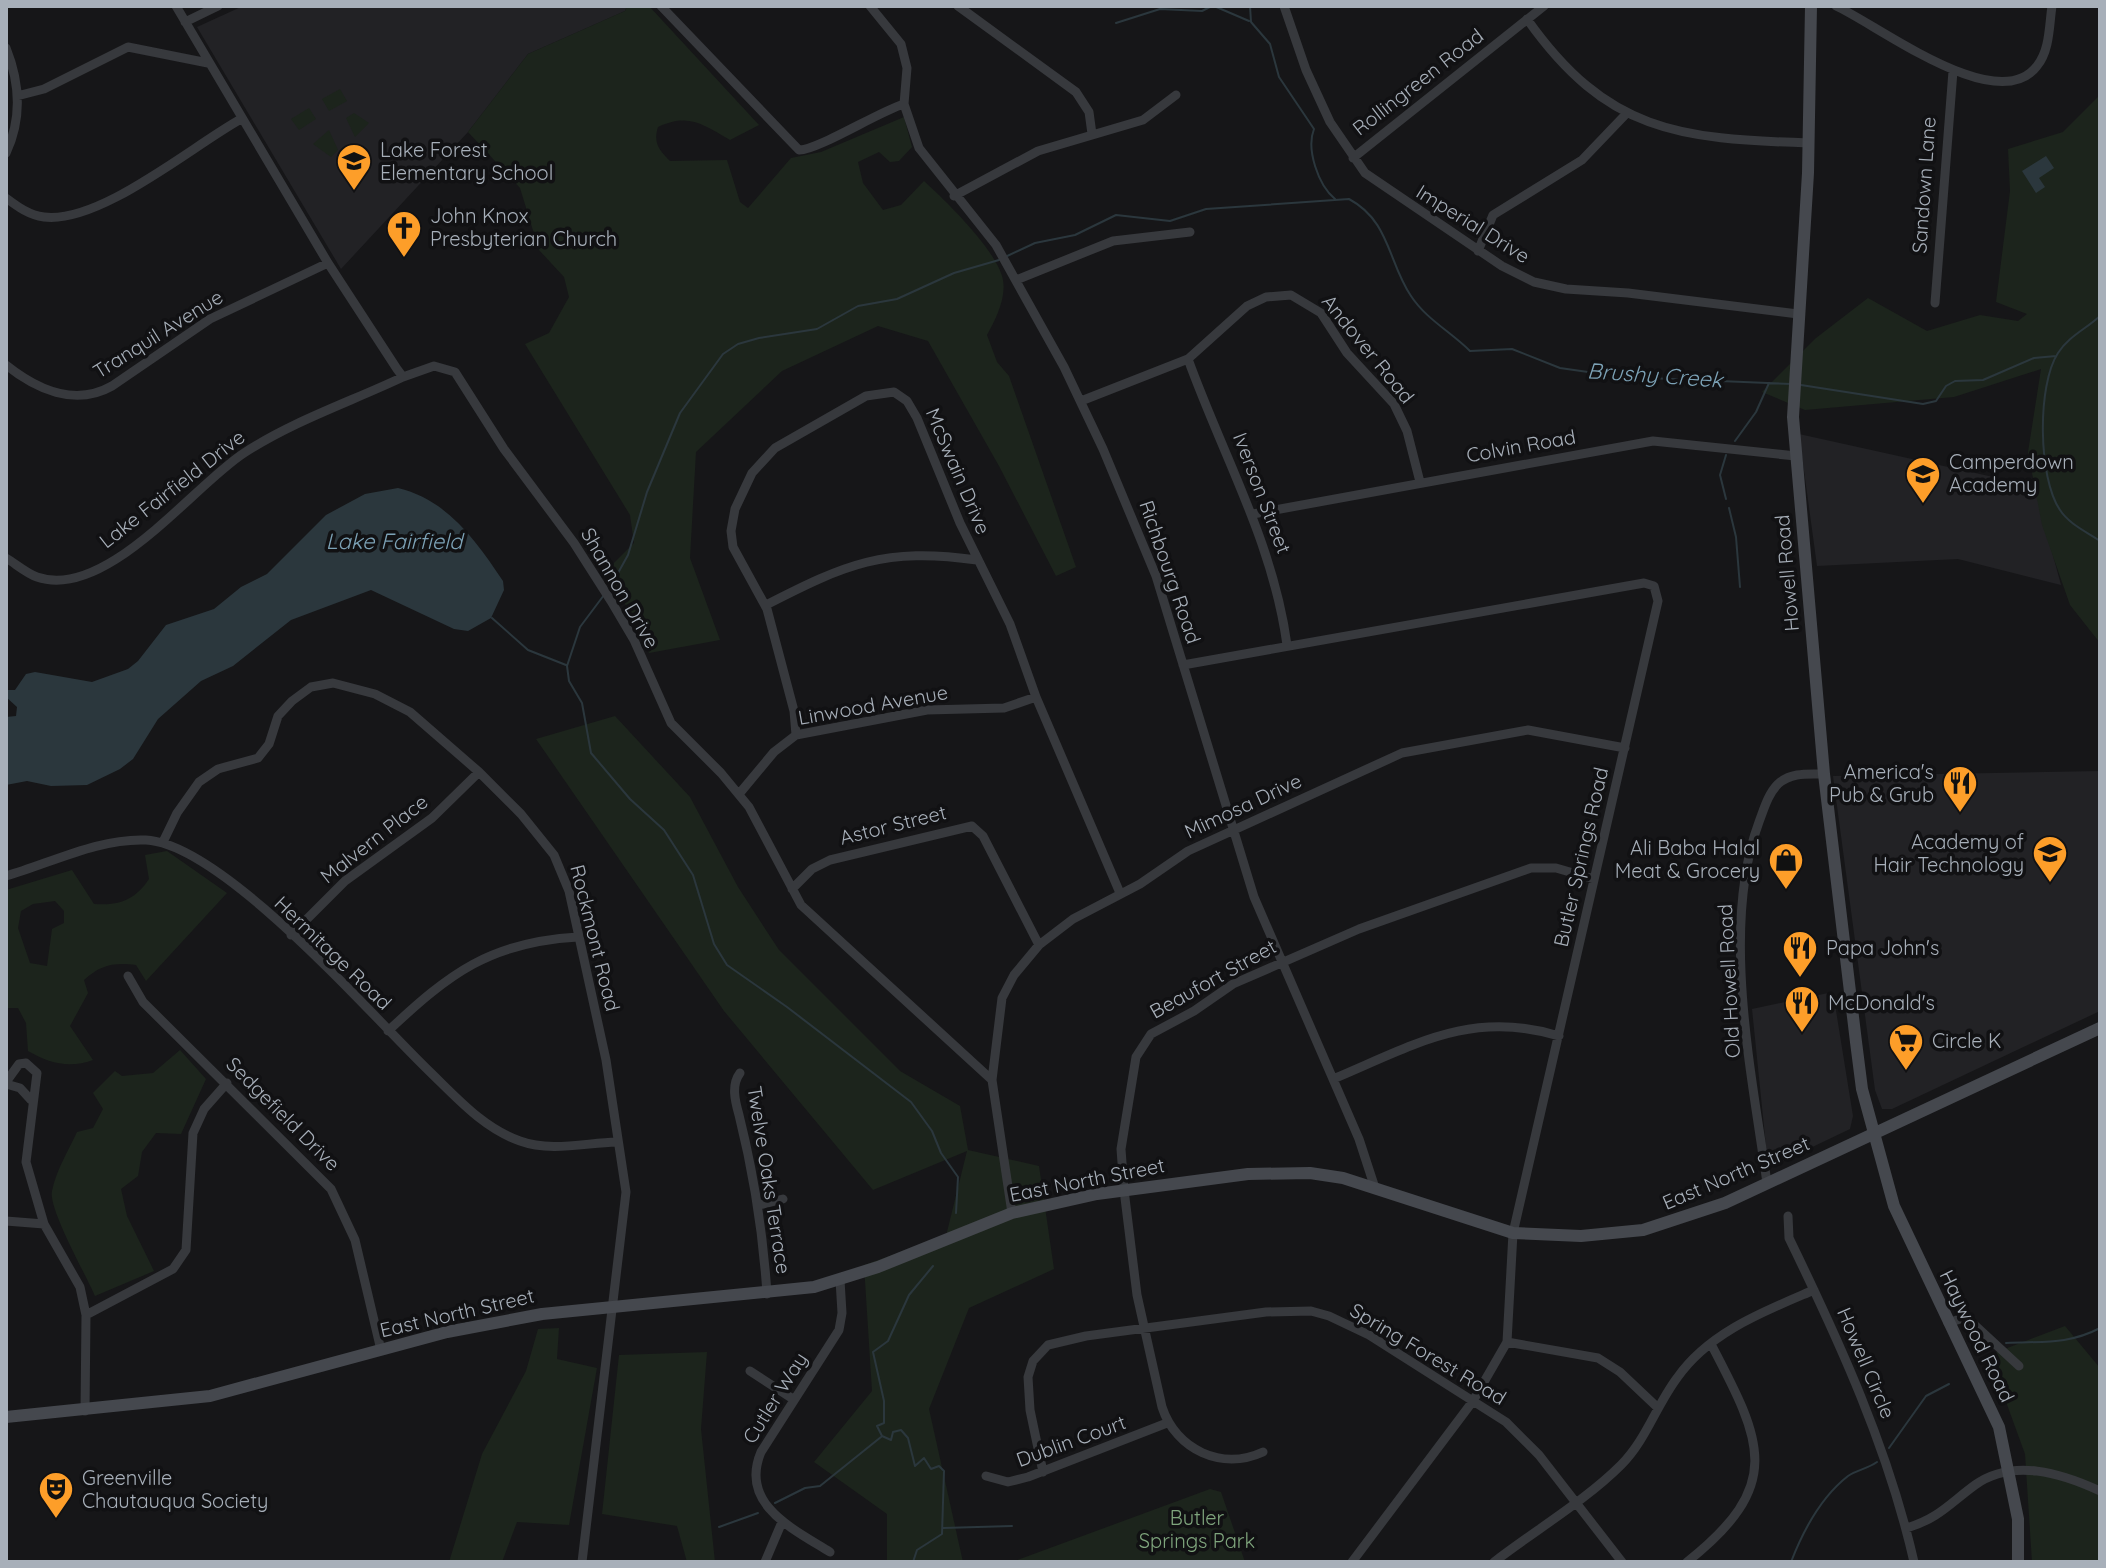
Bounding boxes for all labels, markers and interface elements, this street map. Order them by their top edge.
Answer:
street label: Rollingreen Road [1347,23,1488,141]
street label: Sandown Lane [1906,116,1941,254]
place label: Lake Forest Elementary School [380,137,553,185]
school or university icon: Lake Forest Elementary School [335,142,373,192]
street label: Imperial Drive [1412,179,1535,268]
place label: John Knox Presbyterian Church [430,203,617,251]
church icon: John Knox Presbyterian Church [385,209,423,259]
street label: Tranquil Avenue [88,284,227,383]
street label: Andover Road [1317,289,1420,408]
water label: Brushy Creek [1586,356,1726,394]
street label: McSwain Drive [921,404,996,538]
street label: Lake Fairfield Drive [94,424,249,553]
street label: Colvin Road [1464,424,1578,467]
street label: Iverson Street [1228,429,1297,557]
place label: Camperdown Academy [1949,449,2074,497]
school or university icon: Camperdown Academy [1904,455,1942,505]
street label: Richbourg Road [1134,497,1207,647]
street label: Howell Road [1769,514,1804,632]
street label: Shannon Drive [576,523,665,652]
water label: Lake Fairfield [326,527,465,555]
street label: Linwood Avenue [796,679,950,730]
place label: America's Pub & Grub [1829,759,1934,807]
restaurant icon: America's Pub & Grub [1941,764,1979,814]
street label: Butler Springs Road [1548,765,1613,949]
street label: Mimosa Drive [1180,768,1305,844]
street label: Malvern Place [315,789,432,888]
street label: Astor Street [837,799,949,850]
place label: Academy of Hair Technology [1873,829,2024,877]
school or university icon: Academy of Hair Technology [2031,834,2069,884]
place label: Ali Baba Halal Meat & Grocery [1615,835,1760,883]
shop icon: Ali Baba Halal Meat & Grocery [1767,841,1805,891]
street label: Rockmont Road [565,862,626,1014]
street label: Hermitage Road [270,890,397,1015]
street label: Old Howell Road [1712,903,1745,1059]
restaurant icon: Papa John's [1781,929,1819,979]
street label: Beaufort Street [1145,933,1281,1024]
place label: Papa John's [1826,935,1939,960]
restaurant icon: McDonald's [1783,984,1821,1034]
place label: McDonald's [1828,990,1935,1015]
supermarket icon: Circle K [1887,1022,1925,1072]
place label: Circle K [1932,1028,2002,1053]
street label: Sedgefield Drive [221,1051,346,1176]
street label: Twelve Oaks Terrace [742,1084,797,1276]
street label: East North Street [1658,1130,1813,1215]
street label: East North Street [1007,1152,1167,1207]
street label: Haywood Road [1935,1265,2020,1406]
street label: East North Street [377,1283,537,1342]
street label: Spring Forest Road [1346,1297,1511,1410]
street label: Howell Circle [1832,1304,1901,1422]
street label: Cutler Way [737,1348,812,1448]
street label: Dublin Court [1013,1409,1129,1472]
place label: Greenville Chautauqua Society [82,1465,268,1513]
theatre icon: Greenville Chautauqua Society [37,1470,75,1520]
park label: Butler Springs Park [1139,1505,1255,1553]

